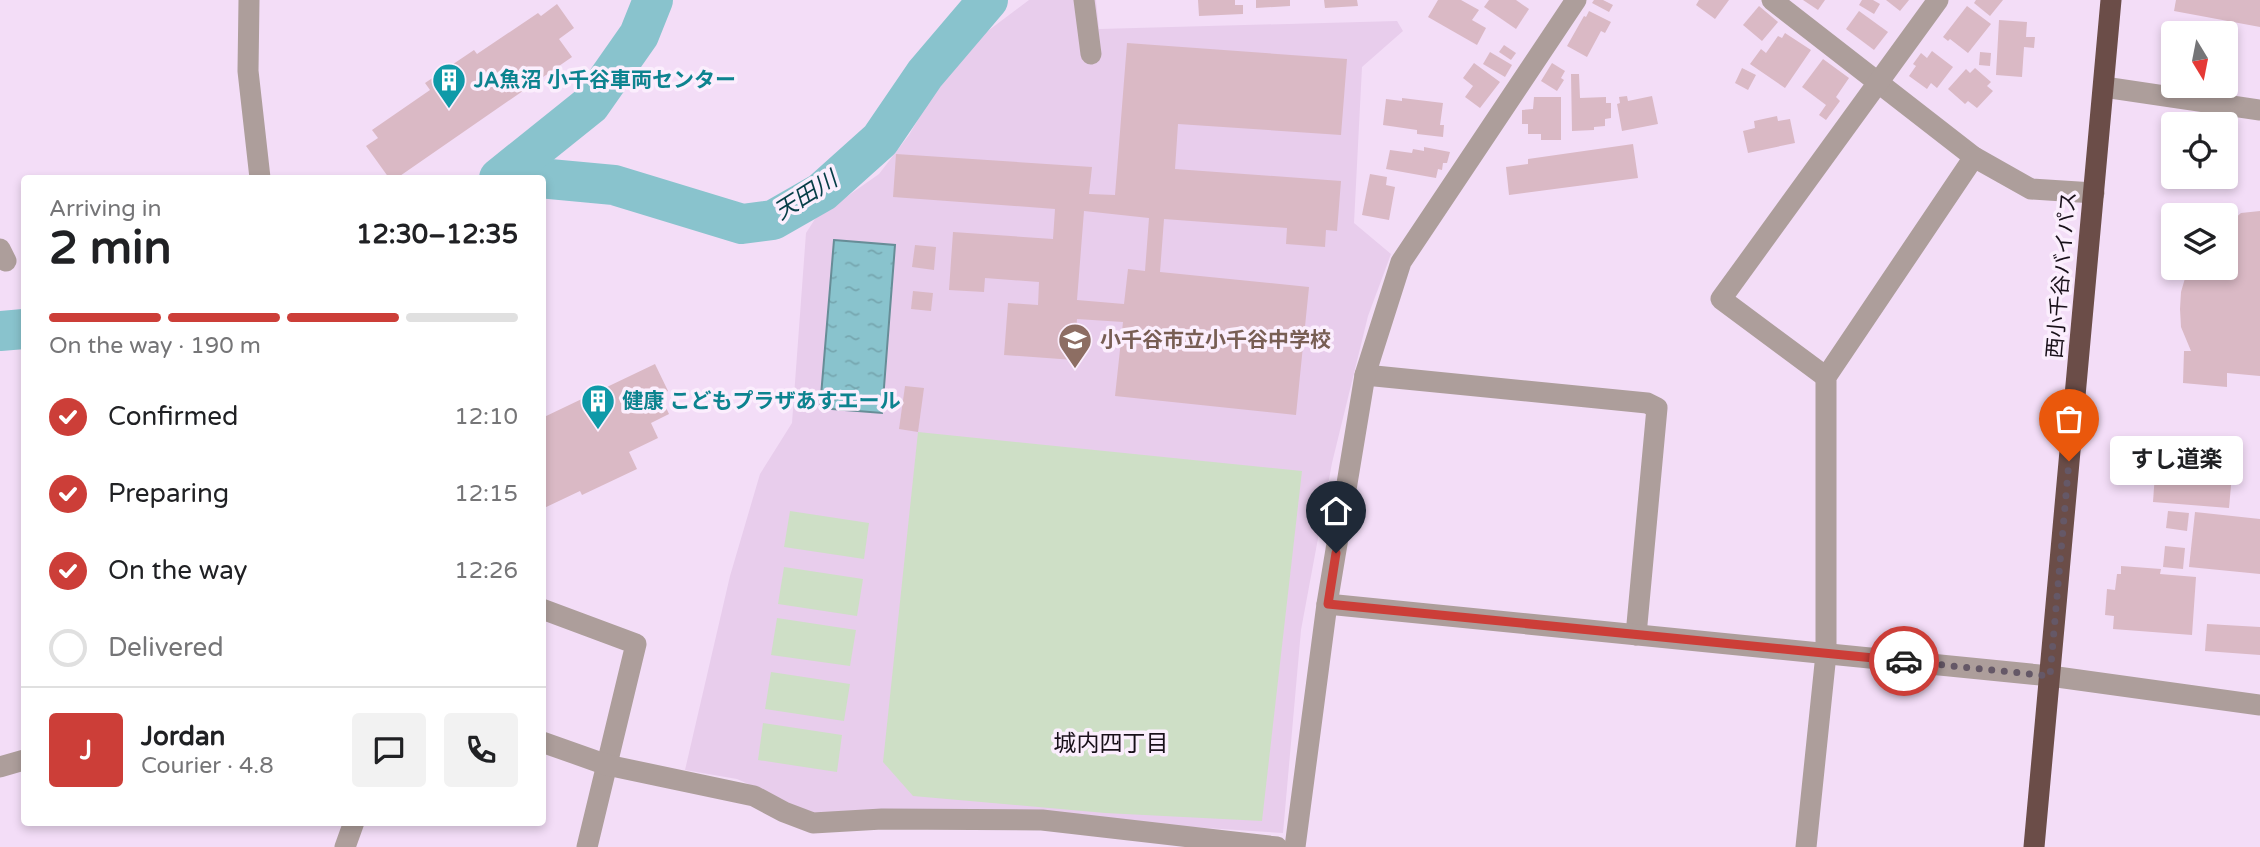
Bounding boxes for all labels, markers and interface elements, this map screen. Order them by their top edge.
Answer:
north arrow [2161,21,2238,98]
map controls [2161,21,2238,280]
building icon: JA魚沼 小千谷車両センター [430,61,468,110]
place label: JA魚沼 小千谷車両センター [473,68,736,93]
button: locate [2161,112,2238,189]
water label: 天田川 [769,164,845,226]
street label: 西小千谷バイパス [2042,190,2082,360]
text: Arriving in [49,195,162,223]
button: layers [2161,203,2238,280]
text: 12:30–12:35 [356,219,518,250]
text: 2 min [49,221,172,276]
school or university icon: 小千谷市立小千谷中学校 [1056,321,1094,370]
place label: 小千谷市立小千谷中学校 [1100,328,1331,353]
text: On the way · 190 m [49,332,261,360]
building icon: 健康 こどもプラザあすエール [579,382,617,431]
place label: 健康 こどもプラザあすエール [622,389,900,414]
pin [2039,389,2099,461]
icon: check [49,398,87,436]
icon: bag [2050,400,2088,438]
text: Confirmed [108,401,238,432]
text: 12:10 [454,403,518,431]
callout: すし道楽 [2111,436,2244,486]
text: すし道楽 [2131,446,2223,474]
icon: check [49,475,87,513]
text: Preparing [108,478,229,509]
text: 12:15 [454,480,518,508]
pin [1306,481,1366,553]
icon: home [1317,492,1355,530]
icon: check [49,552,87,590]
text: On the way [108,555,248,586]
text: 12:26 [454,557,518,585]
courier [1869,626,1939,696]
text: Delivered [108,632,224,663]
icon: car [1885,642,1923,680]
button: chat [352,713,426,787]
button: phone [444,713,518,787]
text: Jordan [141,721,225,752]
district label: 城内四丁目 [1054,730,1169,758]
text: J [80,735,92,766]
text: Courier · 4.8 [141,752,274,780]

